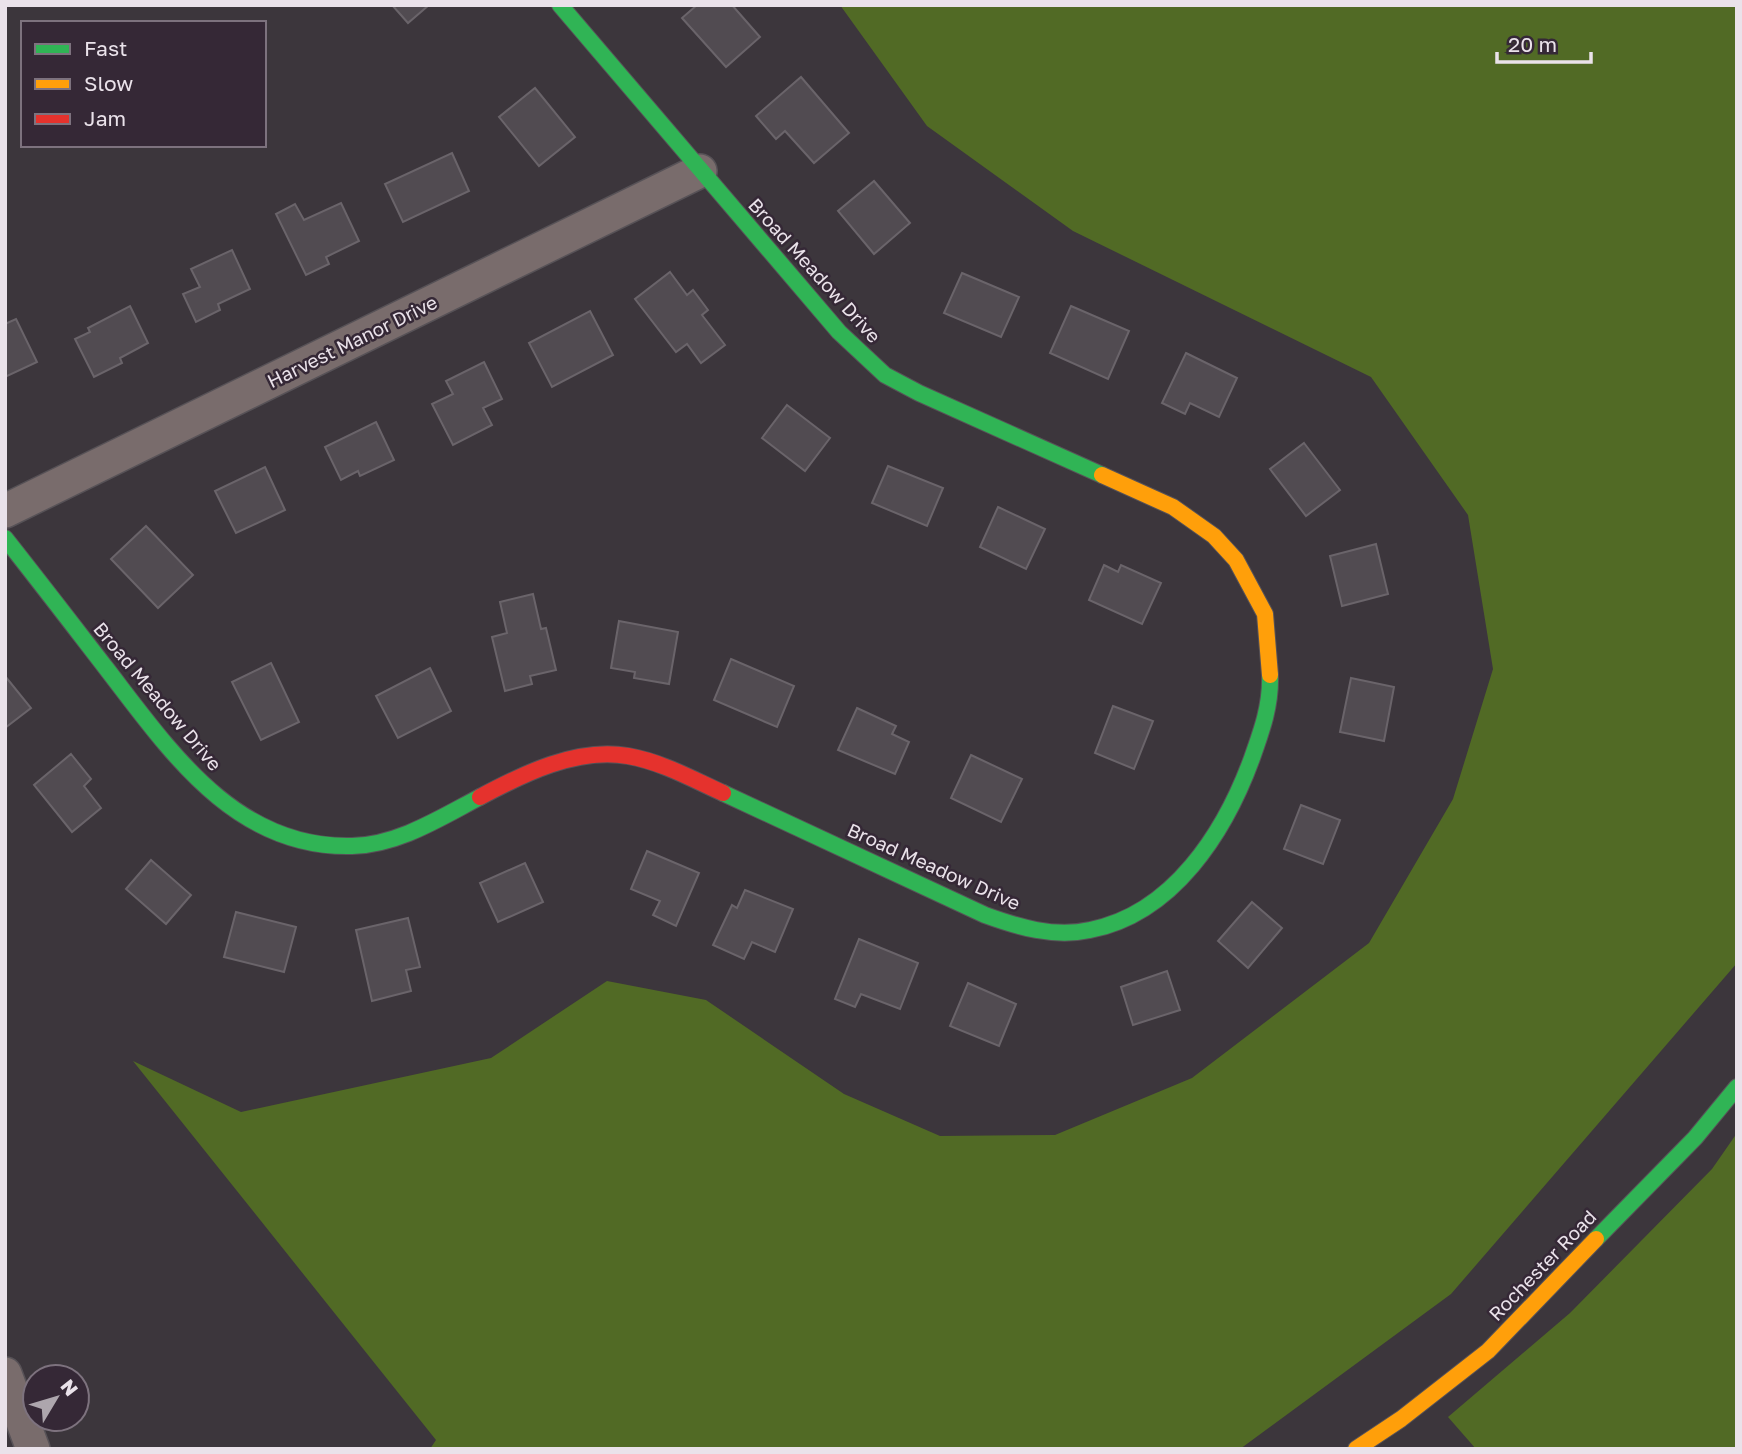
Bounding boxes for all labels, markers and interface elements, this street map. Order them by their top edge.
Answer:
legend [21,21,266,147]
scale bar [1497,21,1592,65]
text: 20 m [1508,31,1557,57]
text: Fast [84,35,127,61]
text: Slow [84,70,133,96]
text: Jam [84,105,126,131]
street label: Broad Meadow Drive [744,193,886,347]
street label: Harvest Manor Drive [263,290,441,392]
street label: Broad Meadow Drive [89,617,227,775]
street label: Broad Meadow Drive [844,818,1024,914]
street label: Rochester Road [1484,1205,1600,1325]
north arrow [21,1363,91,1433]
text: N [56,1374,83,1400]

